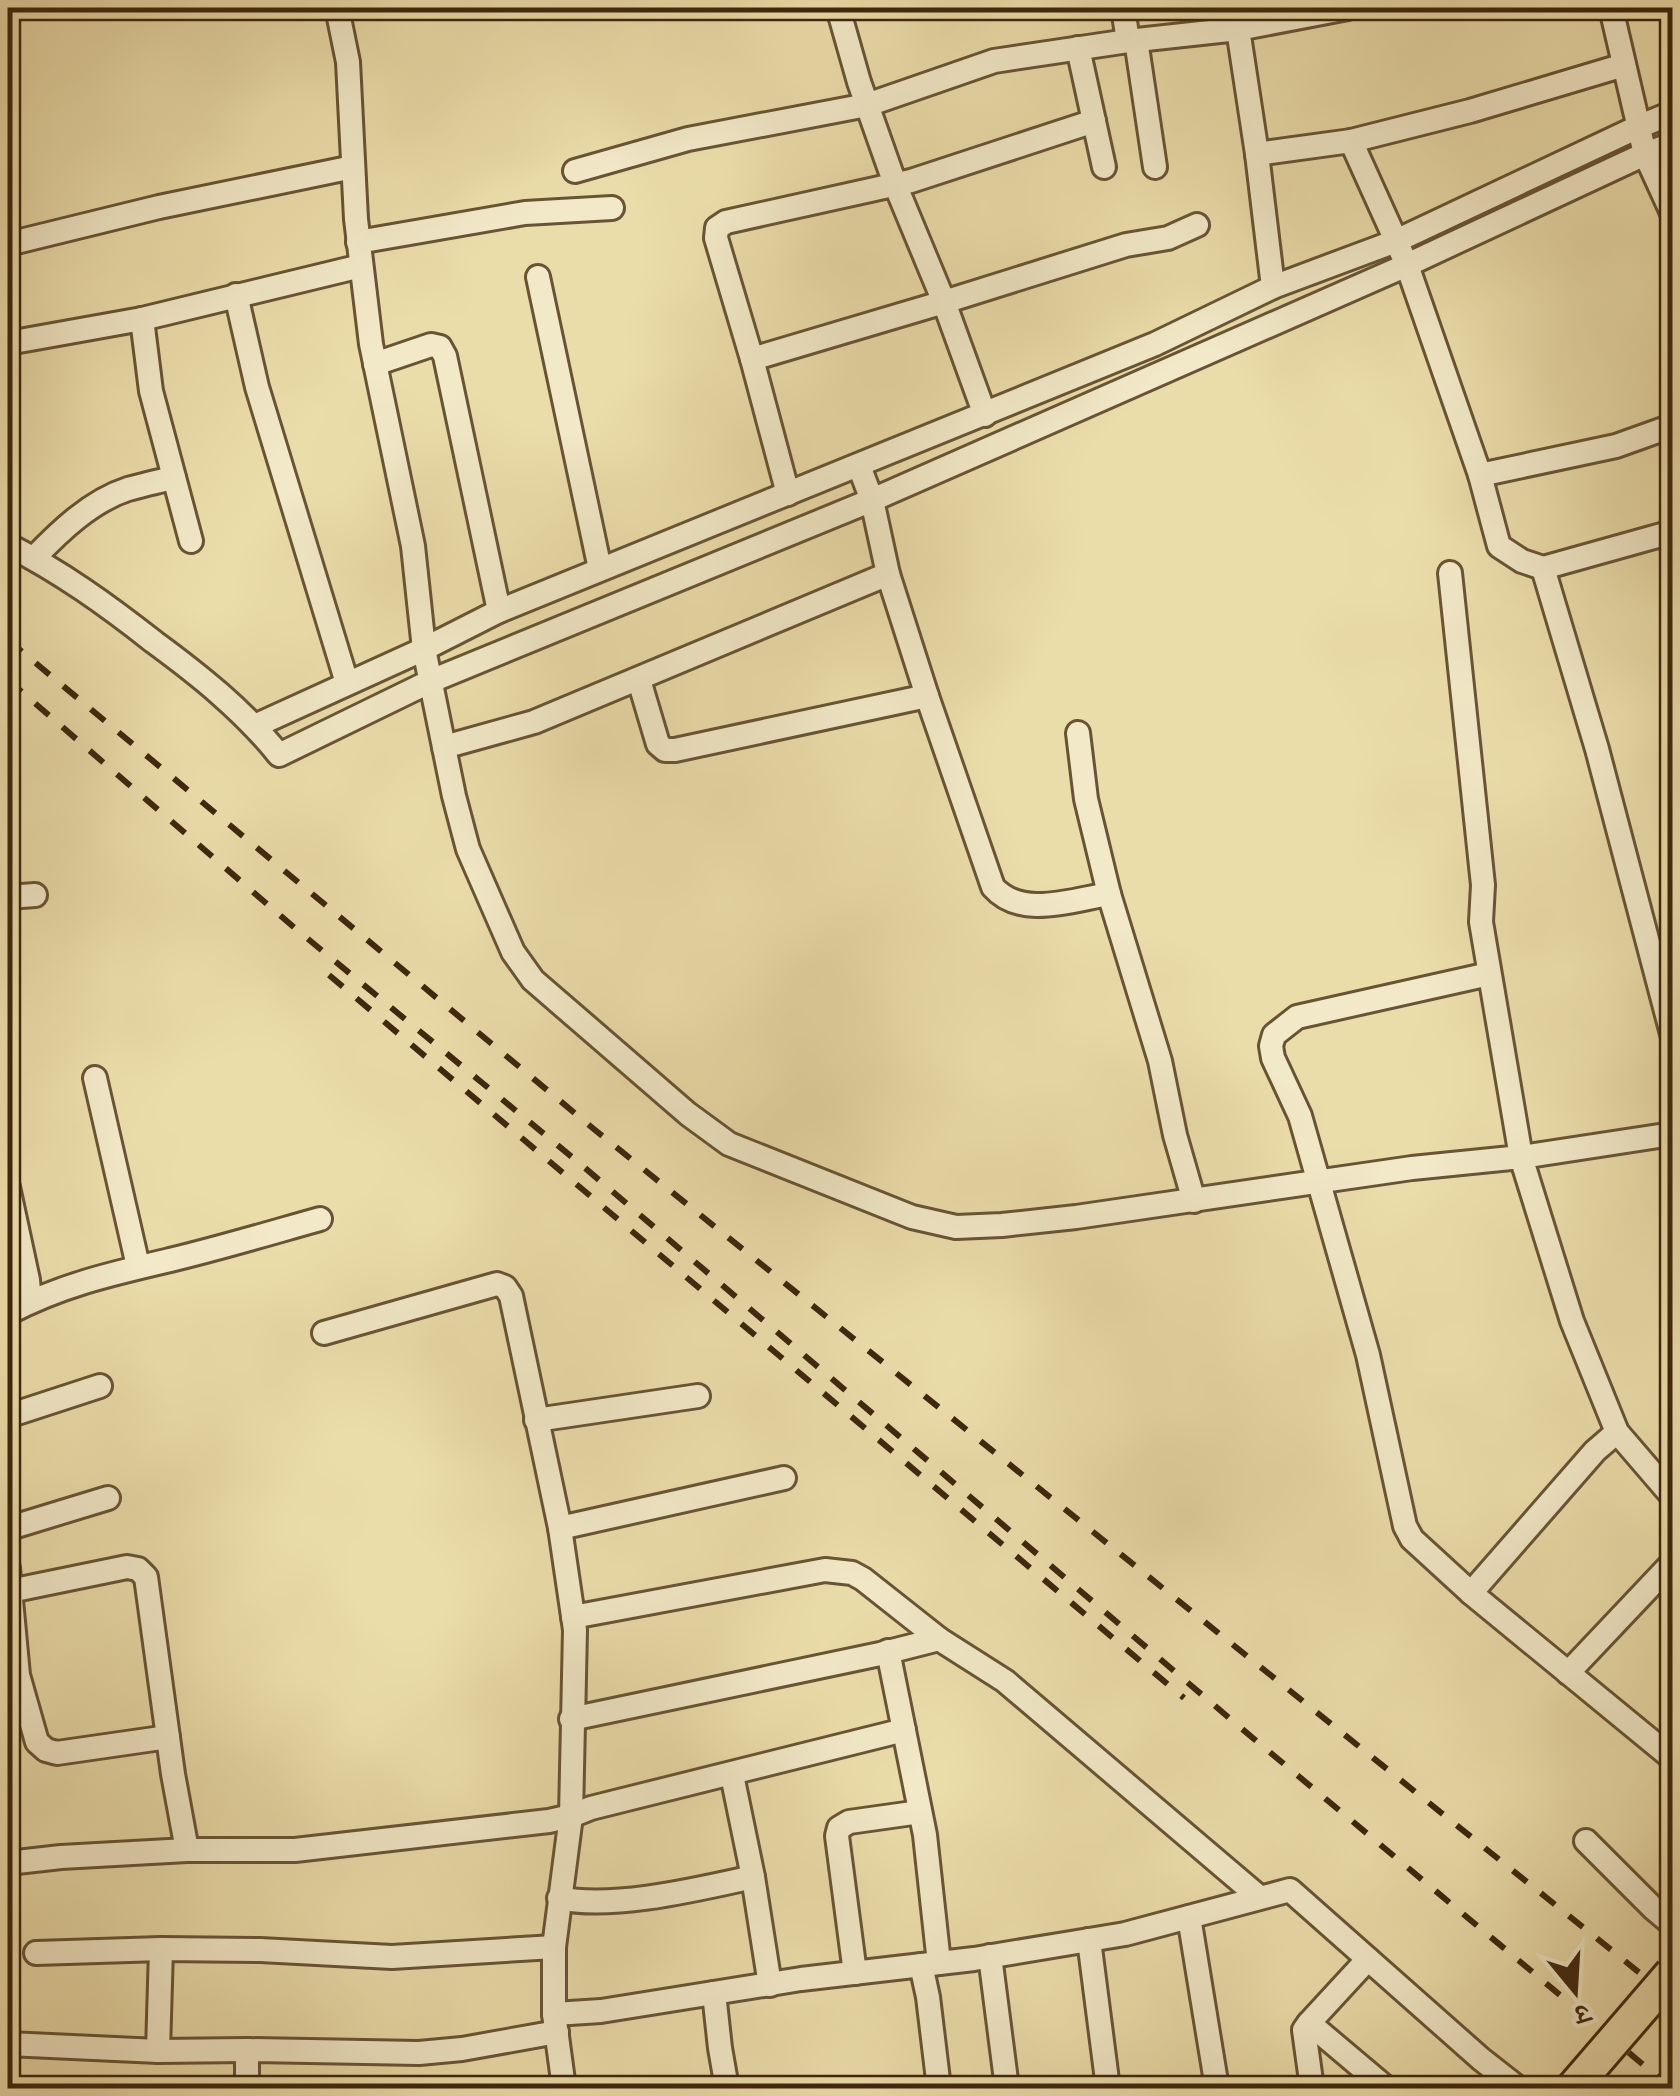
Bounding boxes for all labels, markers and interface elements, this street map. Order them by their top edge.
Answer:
north arrow [1525,1941,1625,2041]
text: उ [1568,1994,1596,2033]

